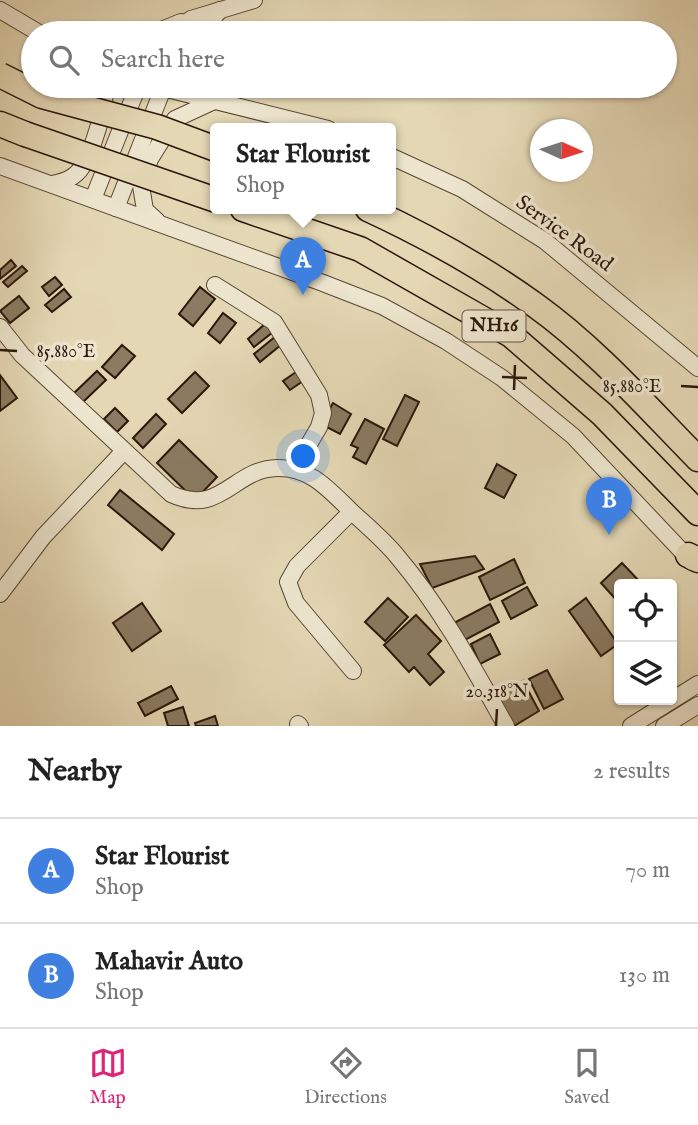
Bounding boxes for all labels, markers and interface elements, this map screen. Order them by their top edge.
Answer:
search box [21,21,677,98]
icon: search [45,41,83,79]
text: Search here [101,43,225,76]
north arrow [530,119,593,182]
popup [210,123,396,214]
text: Star Flourist [236,138,370,171]
text: Shop [236,171,285,200]
street label: Service Road [510,190,619,279]
pin: A [280,237,326,295]
road number: NH16 [462,310,526,342]
text: 85.880°E [37,341,95,364]
text: 85.880°E [603,376,661,399]
your location [286,439,320,473]
pin: B [586,477,632,535]
map controls [614,579,677,705]
button: locate [614,579,677,642]
button: layers [614,642,677,705]
text: 20.318°N [466,681,529,704]
text: Nearby [28,753,121,791]
text: 2 results [593,757,670,786]
text: Star Flourist [95,840,229,873]
text: A [43,856,59,885]
text: 70 m [625,856,670,885]
text: Shop [95,873,144,902]
text: Mahavir Auto [95,945,243,978]
text: B [43,961,59,990]
text: 130 m [619,961,670,990]
text: Shop [95,978,144,1007]
tab: Map [89,1044,127,1110]
tab: Directions [304,1044,387,1110]
tab: Saved [564,1044,609,1110]

